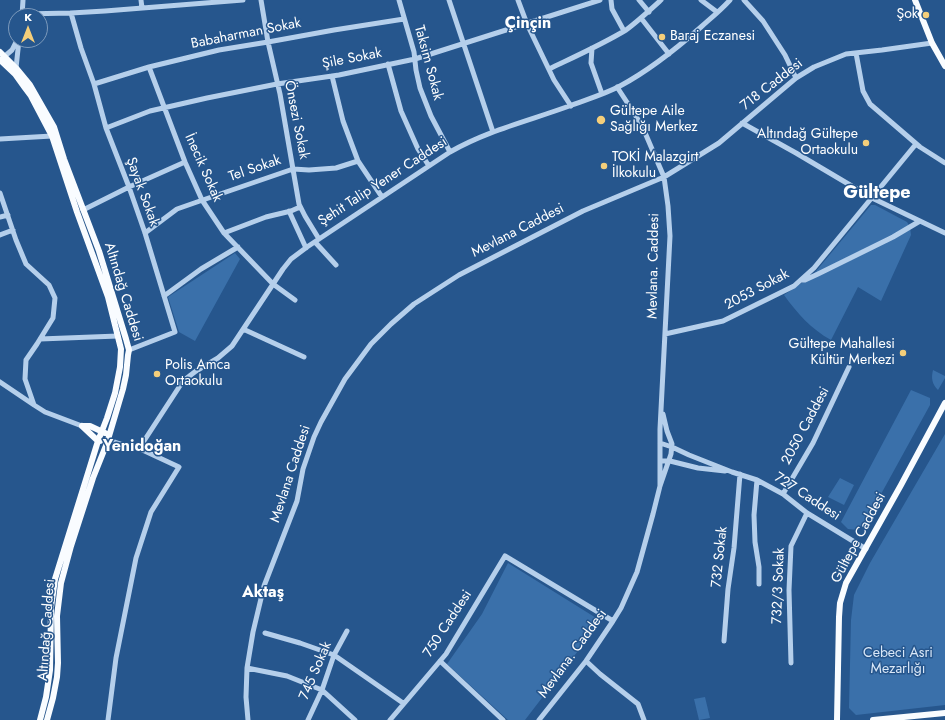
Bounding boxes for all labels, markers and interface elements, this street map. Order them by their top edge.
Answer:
place label: Şok [897,7,918,23]
north arrow [8,8,48,48]
text: K [24,9,32,25]
marker: Şok [921,10,931,20]
district label: Çinçin [505,14,551,34]
street label: Babaharman Sokak [190,15,302,53]
street label: Taksim Sokak [410,24,446,102]
place label: Baraj Eczanesi [670,29,755,45]
marker: Baraj Eczanesi [657,32,667,42]
street label: Şile Sokak [321,45,383,73]
street label: 718 Caddesi [738,56,806,114]
street label: Önsezi Sokak [280,79,312,161]
place label: Gültepe Aile Sağlığı Merkez [610,104,698,136]
marker: Gültepe Aile Sağlığı Merkez [595,114,607,126]
place label: Altındağ Gültepe Ortaokulu [757,127,858,160]
street label: İnecik Sokak [180,131,226,205]
street label: Şehit Talip Yener Caddesi [315,134,451,230]
marker: Altındağ Gültepe Ortaokulu [861,138,871,148]
place label: TOKİ Malazgirt İlkokulu [612,150,698,182]
street label: Tel Sokak [227,152,283,186]
street label: Şayak Sokak [122,155,162,229]
marker: TOKİ Malazgirt İlkokulu [599,161,609,171]
district label: Gültepe [843,183,911,205]
street label: Mevlana Caddesi [469,200,567,262]
street label: Mevlana. Caddesi [645,213,663,319]
street label: Altındağ Caddesi [100,241,146,343]
street label: 2053 Sokak [722,266,792,314]
place label: Gültepe Mahallesi Kültür Merkezi [789,337,895,370]
marker: Gültepe Mahallesi Kültür Merkezi [898,348,908,358]
place label: Polis Amca Ortaokulu [165,358,230,390]
marker: Polis Amca Ortaokulu [152,369,162,379]
street label: 2050 Caddesi [778,384,834,468]
street label: Mevlana Caddesi [267,423,315,525]
district label: Yenidoğan [103,437,181,457]
street label: 727 Caddesi [771,469,843,525]
street label: Gültepe Caddesi [828,490,890,586]
street label: 732 Sokak [708,526,732,588]
street label: 732/3 Sokak [769,548,789,624]
street label: Altındağ Caddesi [35,578,59,682]
district label: Aktaş [242,583,284,603]
street label: 750 Caddesi [420,587,476,661]
street label: Mevlana. Caddesi [535,606,611,702]
street label: 745 Sokak [296,639,336,703]
park label: Cebeci Asri Mezarlığı [863,646,933,678]

